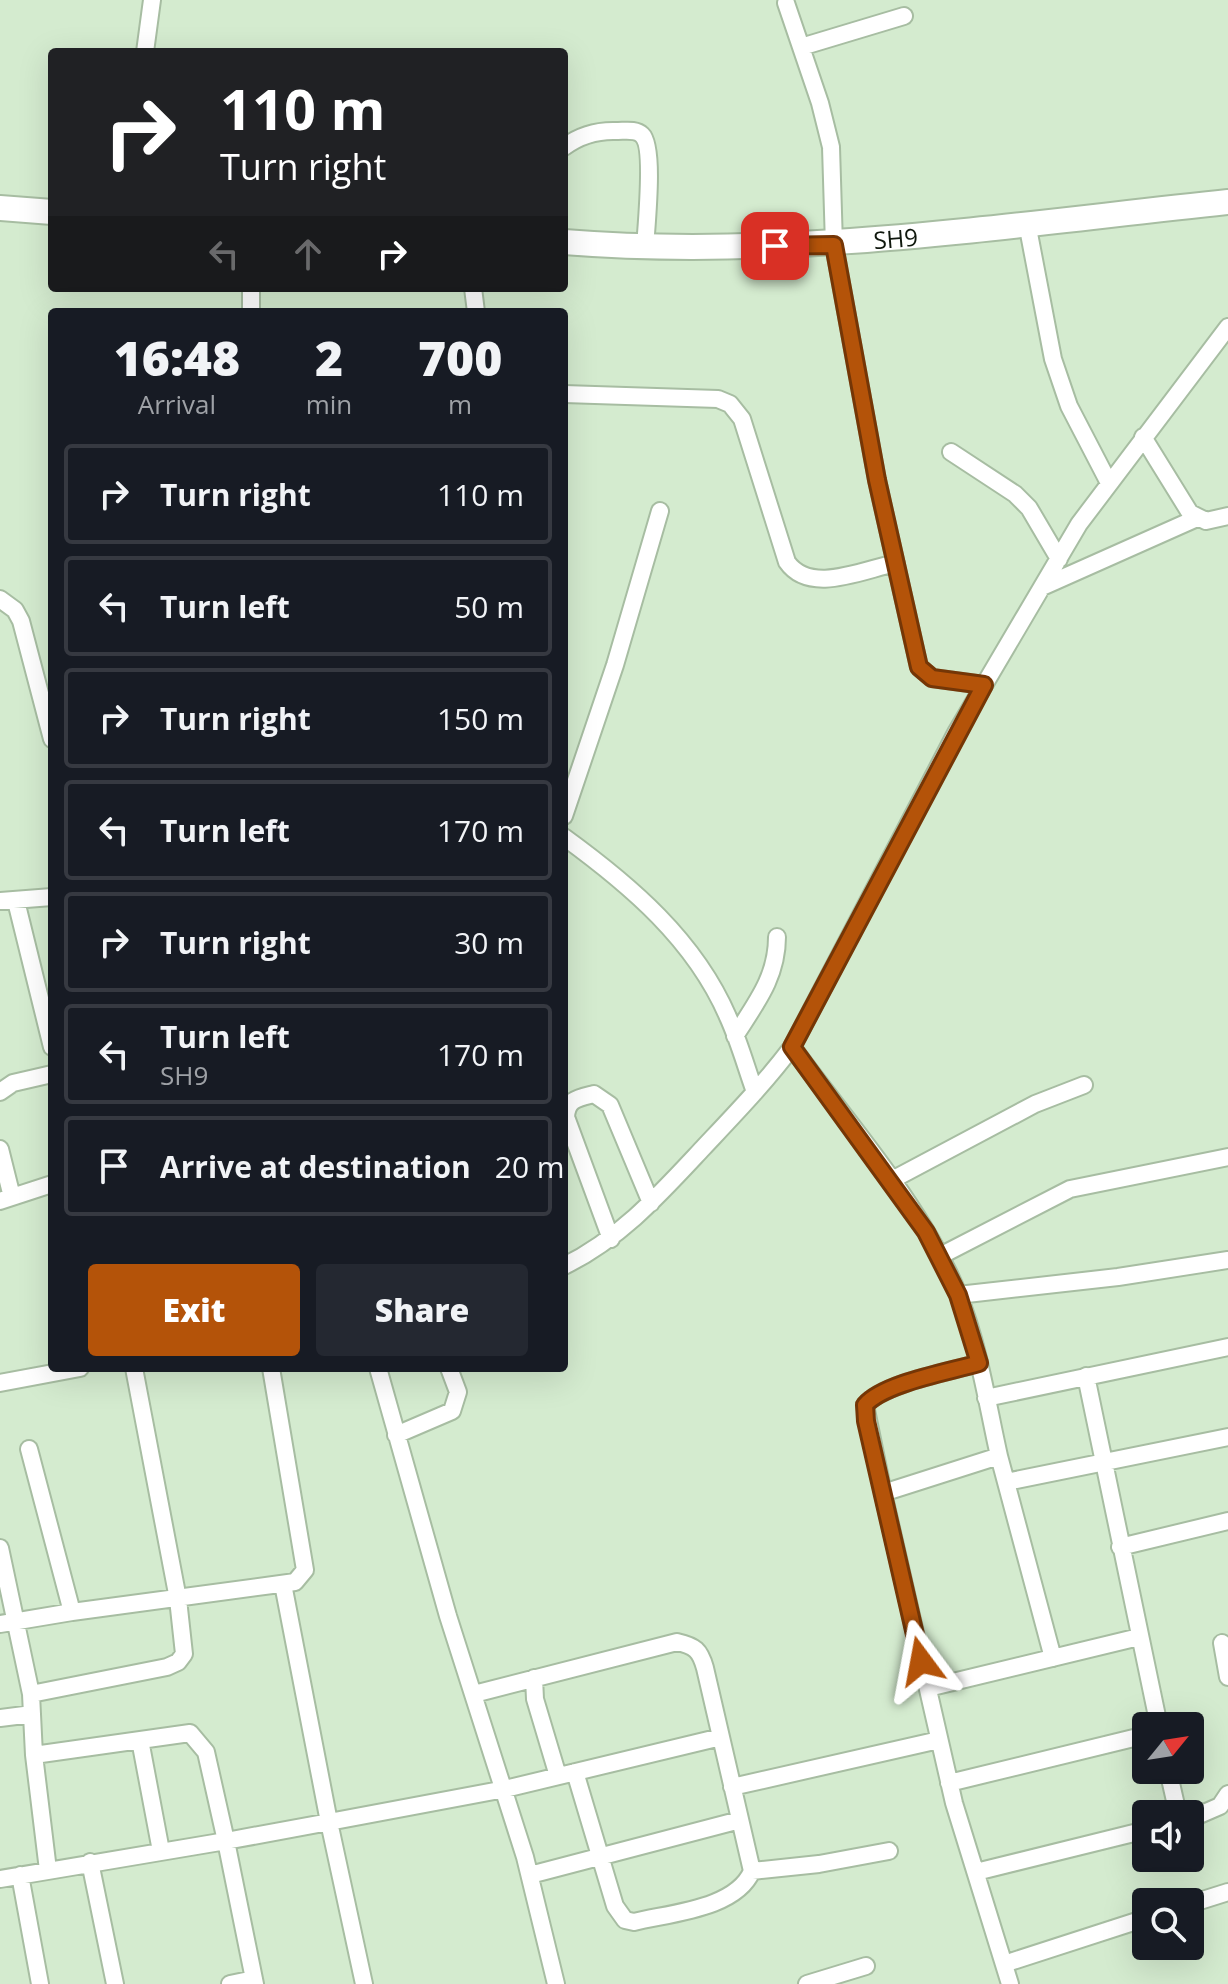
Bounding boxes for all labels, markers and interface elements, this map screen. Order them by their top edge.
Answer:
text: 110 m [220,70,386,146]
icon: right [88,80,192,184]
text: Turn right [220,142,386,191]
pin [741,212,809,280]
street label: SH9 [872,219,919,256]
icon: arrive [753,224,797,268]
icon: left [202,232,246,276]
icon: ahead [286,232,330,276]
icon: right [370,232,414,276]
text: 16:48 [114,325,240,390]
text: 2 [315,325,343,390]
text: 700 [418,325,502,390]
text: Arrival [138,386,216,422]
text: min [306,386,352,422]
text: m [448,386,472,422]
icon: right [92,472,136,516]
text: Turn right [160,474,311,515]
text: 110 m [437,474,524,515]
icon: left [92,584,136,628]
text: Turn left [160,586,290,627]
text: 50 m [454,586,524,627]
icon: right [92,696,136,740]
text: Turn right [160,698,311,739]
text: 150 m [437,698,524,739]
icon: left [92,808,136,852]
text: Turn left [160,810,290,851]
text: 170 m [437,810,524,851]
icon: right [92,920,136,964]
text: Turn right [160,922,311,963]
text: 30 m [454,922,524,963]
text: Turn left [160,1016,290,1057]
icon: left [92,1032,136,1076]
text: 170 m [437,1034,524,1075]
text: SH9 [160,1057,208,1093]
icon: arrive [92,1144,136,1188]
text: Arrive at destination [160,1146,471,1187]
text: 20 m [495,1146,565,1187]
button: Exit [88,1264,300,1356]
button: Share [316,1264,528,1356]
position arrow [879,1619,963,1703]
north arrow [1132,1712,1204,1784]
map controls [1132,1712,1204,1960]
button: sound [1132,1800,1204,1872]
button: search [1132,1888,1204,1960]

